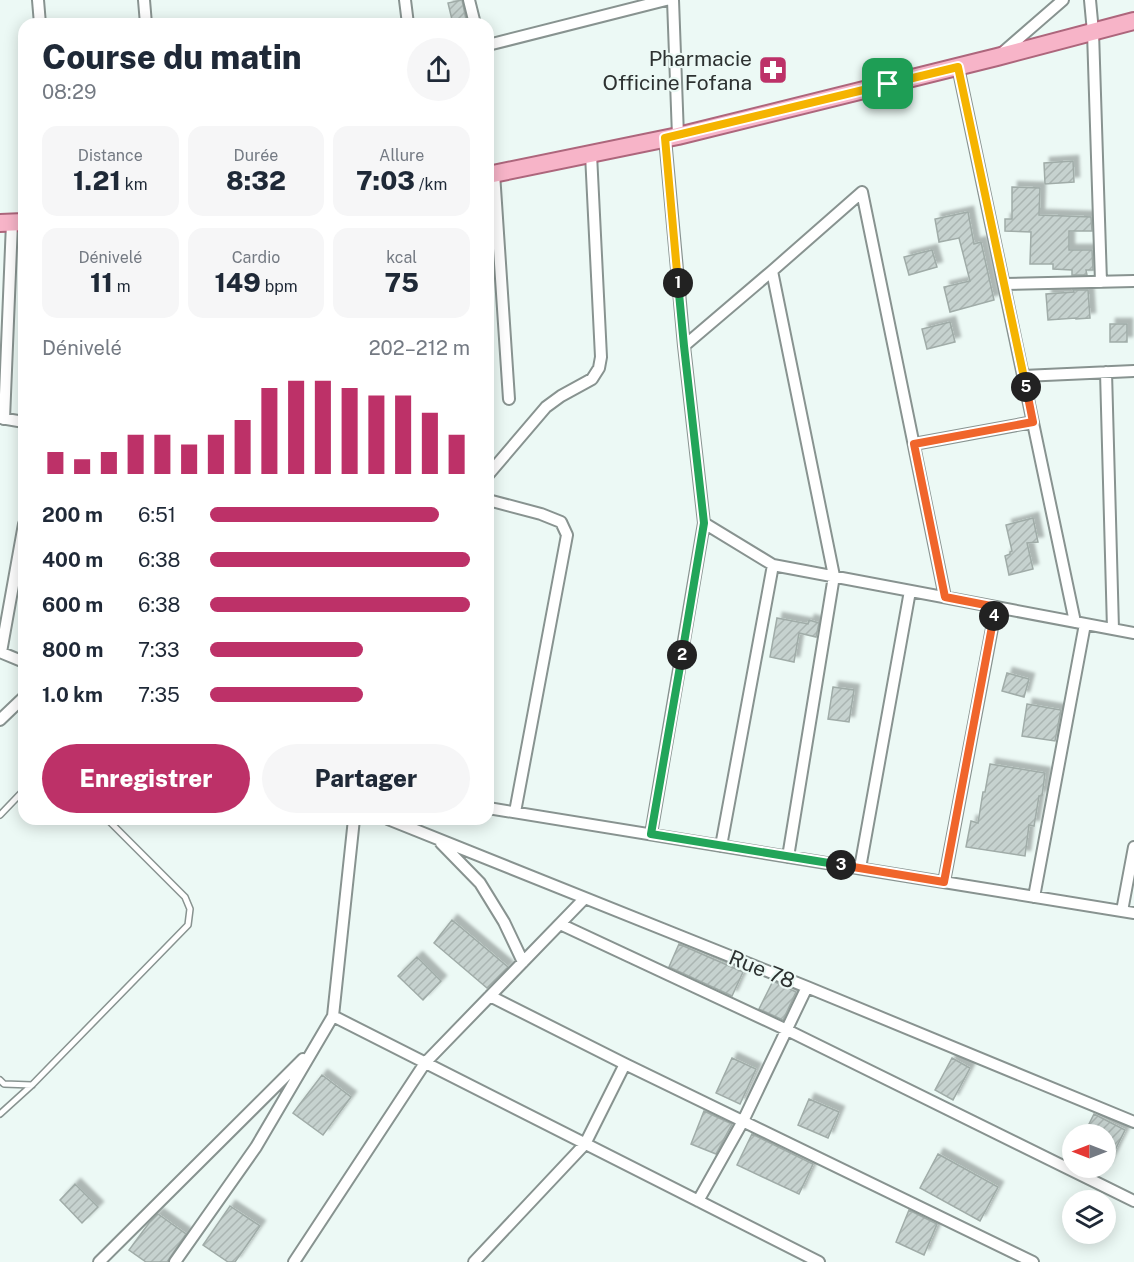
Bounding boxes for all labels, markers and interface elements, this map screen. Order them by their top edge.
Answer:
text: Course du matin [42,38,302,76]
button: share [407,38,470,101]
place label: Pharmacie Officine Fofana [603,46,752,95]
pharmacy icon: Pharmacie Officine Fofana [757,54,789,86]
pin [862,58,913,109]
icon: arrive [871,67,904,100]
text: 08:29 [42,80,96,104]
text: Distance [78,146,143,165]
text: Durée [234,146,278,165]
text: Allure [379,146,424,165]
text: 1.21 [73,165,121,196]
text: 8:32 [226,165,286,196]
text: 7:03 [356,165,415,196]
text: km [121,175,148,194]
text: /km [415,175,447,194]
text: Dénivelé [78,248,142,267]
text: Cardio [232,248,280,267]
text: kcal [386,248,417,267]
text: 11 [90,267,113,298]
text: 149 [214,267,261,298]
text: 75 [384,267,419,298]
pin: 1 [663,268,693,298]
text: 1 [675,273,681,292]
text: m [113,277,131,296]
text: bpm [261,277,298,296]
text: Dénivelé [42,336,122,360]
text: 202–212 m [369,336,470,360]
pin: 5 [1011,372,1041,402]
text: 5 [1021,377,1031,396]
text: 200 m [42,503,103,527]
text: 6:51 [138,503,176,527]
text: 400 m [42,548,103,572]
text: 6:38 [138,548,180,572]
text: 600 m [42,593,103,617]
text: 6:38 [138,593,180,617]
pin: 4 [979,601,1009,631]
text: 4 [989,606,999,625]
text: 800 m [42,638,104,662]
text: 7:33 [138,638,180,662]
pin: 2 [667,640,697,670]
text: 2 [677,645,687,664]
text: 1.0 km [42,683,103,707]
text: 7:35 [138,683,180,707]
button: Enregistrer [42,744,250,813]
button: Partager [262,744,470,813]
pin: 3 [826,850,856,880]
text: 3 [836,855,846,874]
street label: Rue 78 [725,945,799,993]
north arrow [1062,1124,1116,1178]
map controls [1062,1124,1116,1244]
button: layers [1062,1190,1116,1244]

